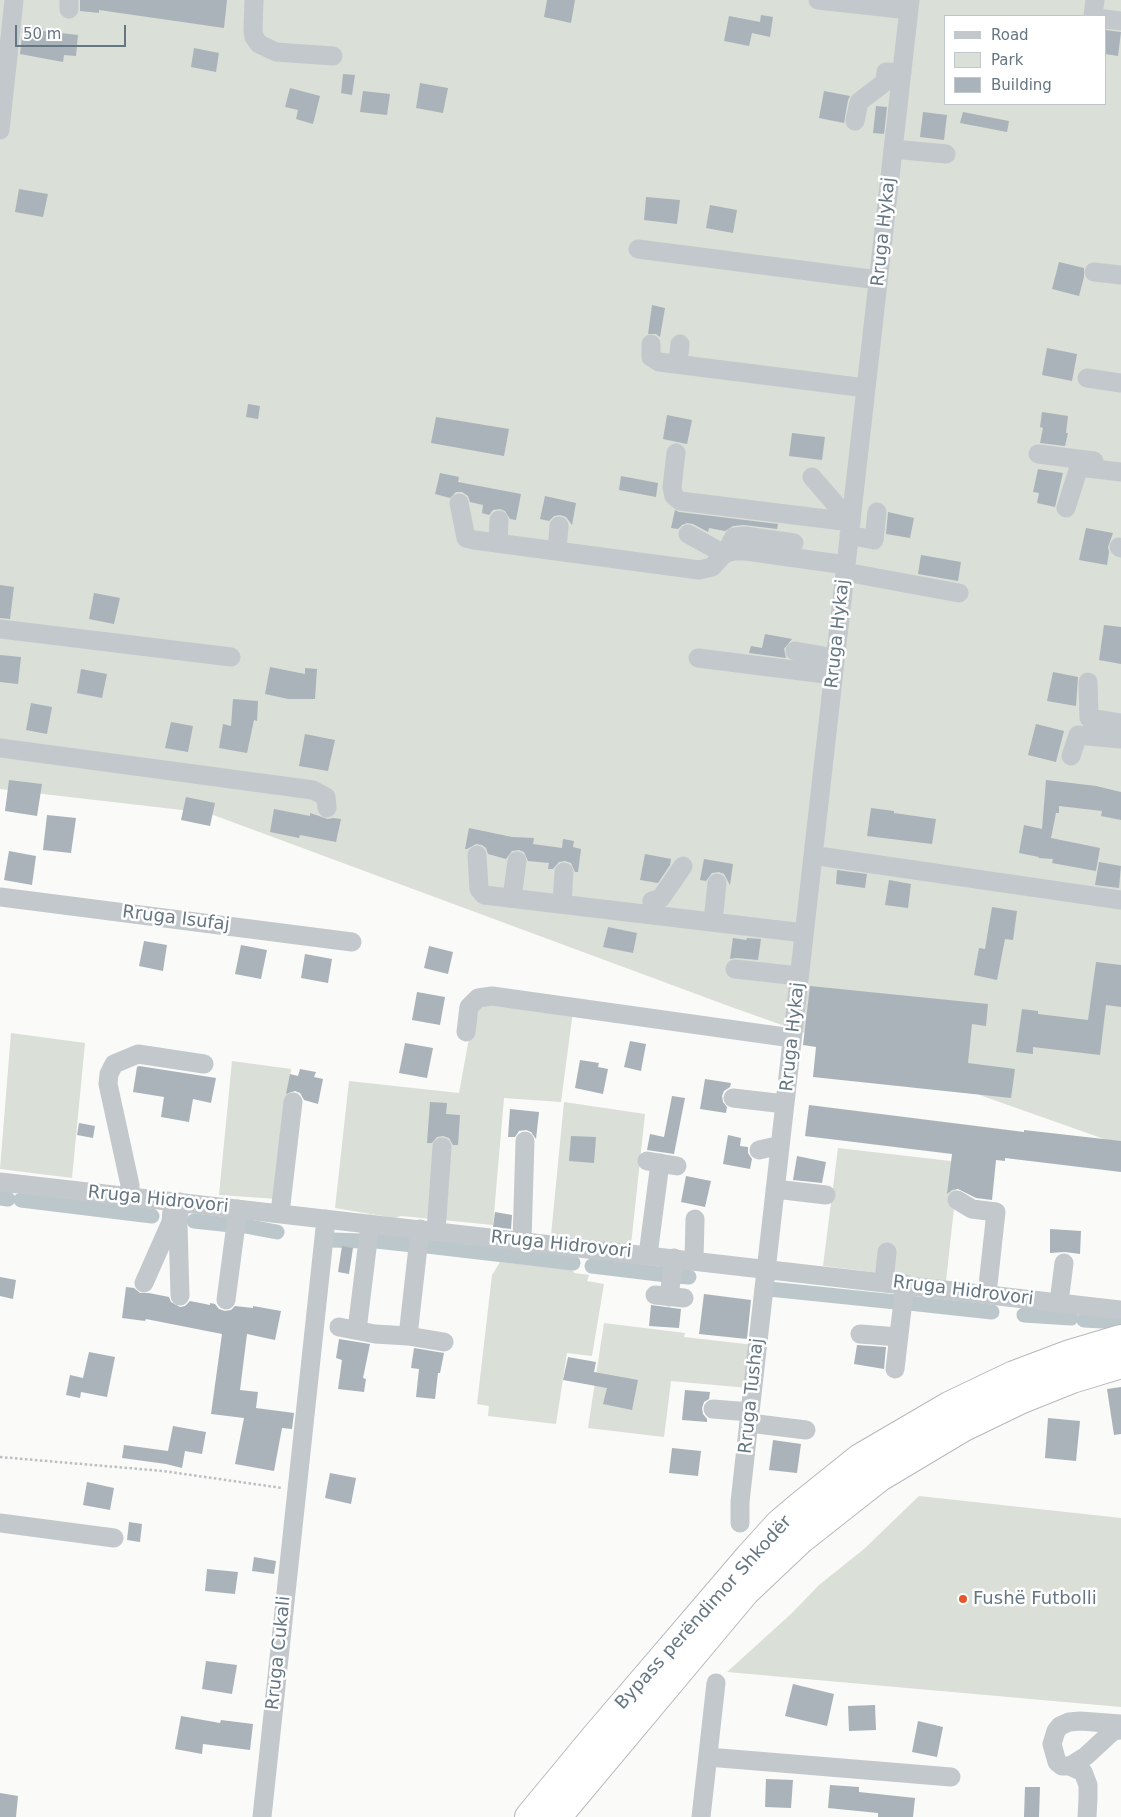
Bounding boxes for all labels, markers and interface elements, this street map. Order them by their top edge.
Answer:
scale bar [18,15,129,47]
legend [944,15,1106,105]
text: 50 m [23,25,61,43]
text: Road [991,26,1029,44]
text: Park [991,51,1023,69]
text: Building [991,76,1052,94]
street label: Rruga Hykaj [868,176,900,288]
street label: Rruga Hykaj [822,578,854,690]
street label: Rruga Isufaj [121,902,231,936]
street label: Rruga Hykaj [777,981,809,1093]
street label: Rruga Hidrovori [86,1182,230,1218]
street label: Rruga Hidrovori [489,1227,633,1263]
street label: Rruga Hidrovori [891,1272,1035,1310]
street label: Rruga Tushaj [735,1337,769,1455]
street label: Bypass perëndimor Shkodër [611,1512,797,1714]
place label: Fushë Futbolli [973,1588,1097,1610]
marker: Fushë Futbolli [957,1593,969,1605]
street label: Rruga Cukali [262,1595,296,1711]

